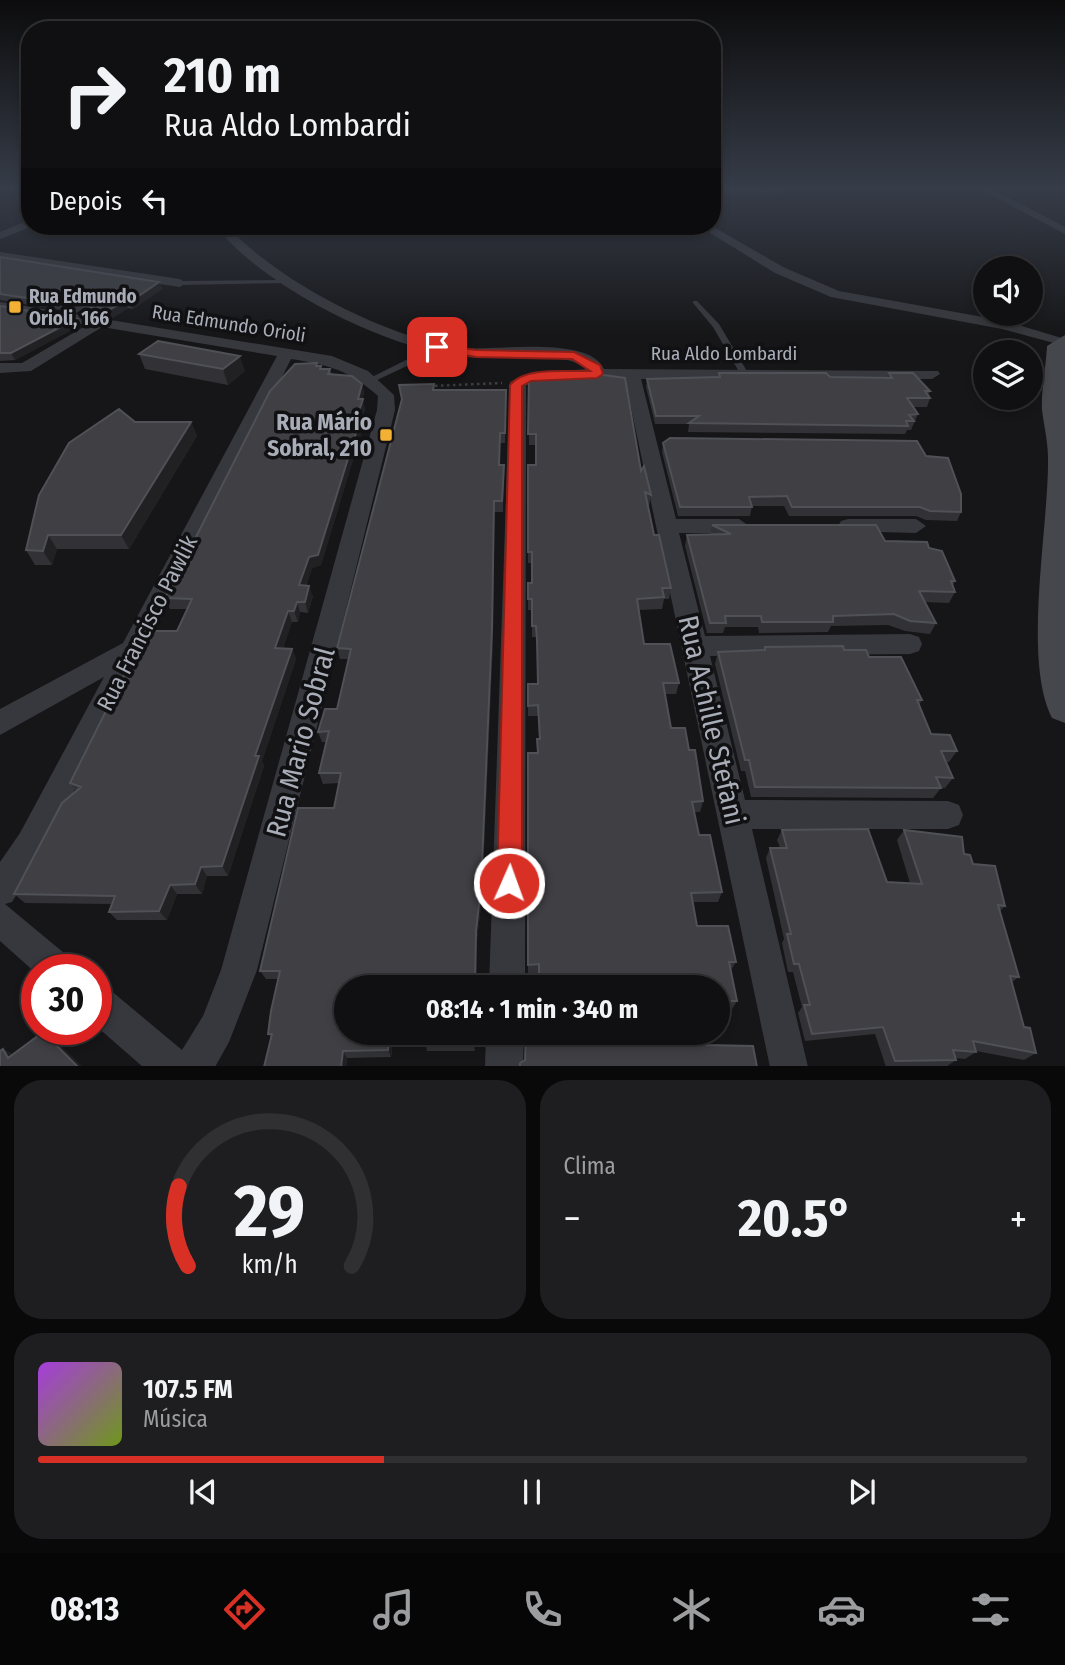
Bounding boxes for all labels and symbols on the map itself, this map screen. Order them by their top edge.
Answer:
place label: Rua Edmundo Orioli, 166 [29,285,137,330]
marker: Rua Edmundo Orioli, 166 [7,299,23,315]
street label: Rua Edmundo Orioli [151,300,307,347]
pin [407,317,467,377]
street label: Rua Aldo Lombardi [651,342,797,365]
place label: Rua Mário Sobral, 210 [267,408,372,462]
marker: Rua Mário Sobral, 210 [378,427,394,443]
street label: Rua Francisco Pawlik [91,530,203,715]
street label: Rua Achille Stefani [671,612,752,828]
street label: Rua Mario Sobral [259,644,342,841]
position arrow [472,846,546,920]
speed limit sign: 30 [21,954,112,1045]

